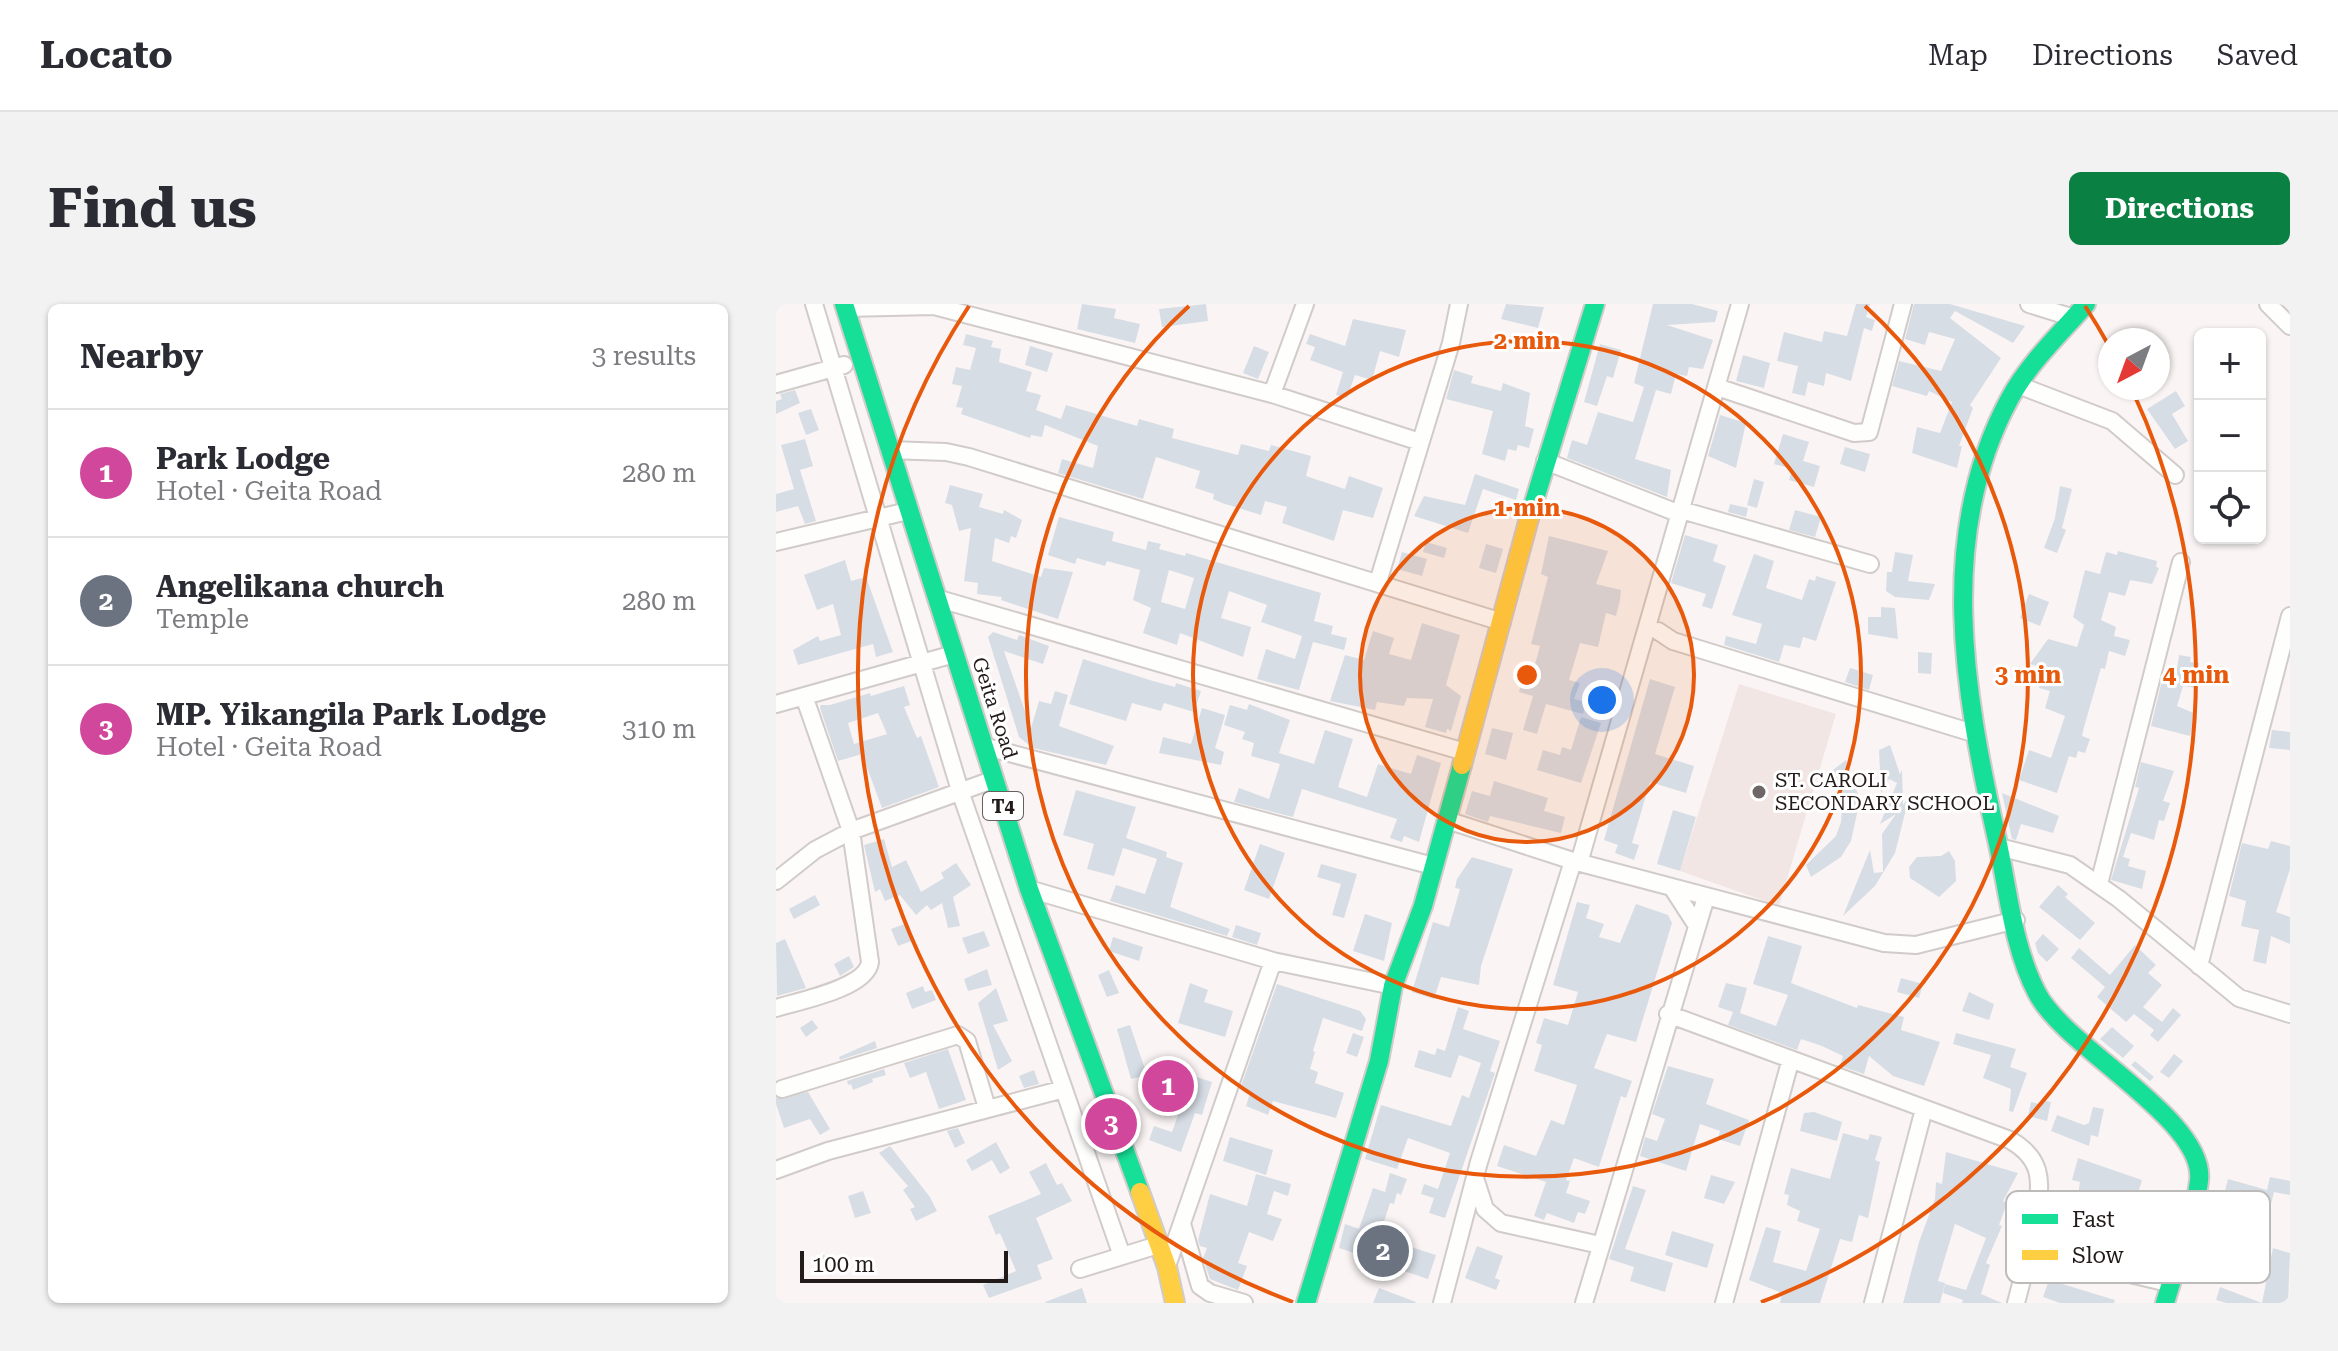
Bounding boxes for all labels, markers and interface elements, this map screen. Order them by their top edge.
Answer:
text: Locato [40,33,173,77]
text: Map [1928,39,1988,72]
text: Directions [2032,39,2173,72]
text: Saved [2217,39,2298,72]
button: Directions [2069,172,2290,245]
text: Find us [48,175,257,241]
text: 2 min [1494,327,1560,355]
north arrow [2098,328,2170,400]
map controls [2194,328,2266,544]
button: + [2194,328,2266,400]
text: Nearby [80,336,203,376]
text: 3 results [592,341,696,371]
button: − [2194,400,2266,472]
text: Park Lodge [156,441,330,476]
text: 1 [99,458,113,488]
text: 280 m [622,458,696,488]
button: locate [2194,472,2266,544]
text: Hotel · Geita Road [156,476,382,506]
text: 1 min [1494,494,1560,522]
text: Angelikana church [156,569,444,604]
text: 2 [99,586,113,616]
text: 280 m [622,586,696,616]
text: Temple [156,604,249,634]
street label: Geita Road [967,654,1023,762]
centre of rings [1513,661,1541,689]
text: 3 min [1995,661,2061,689]
text: 4 min [2163,661,2229,689]
your location [1582,680,1622,720]
text: MP. Yikangila Park Lodge [156,697,546,732]
text: 3 [99,714,113,744]
text: 310 m [622,714,696,744]
text: Hotel · Geita Road [156,732,382,762]
place label: ST. CAROLI SECONDARY SCHOOL [1775,768,1995,815]
marker: ST. CAROLI SECONDARY SCHOOL [1750,783,1768,801]
road number: T4 [983,792,1023,820]
pin: 1 [1142,1056,1194,1116]
pin: 3 [1085,1094,1137,1154]
legend [2006,1191,2270,1283]
text: Fast [2072,1207,2115,1232]
pin: 2 [1357,1221,1409,1281]
text: Slow [2072,1243,2125,1268]
scale bar [800,1247,1008,1283]
text: 100 m [812,1252,875,1277]

